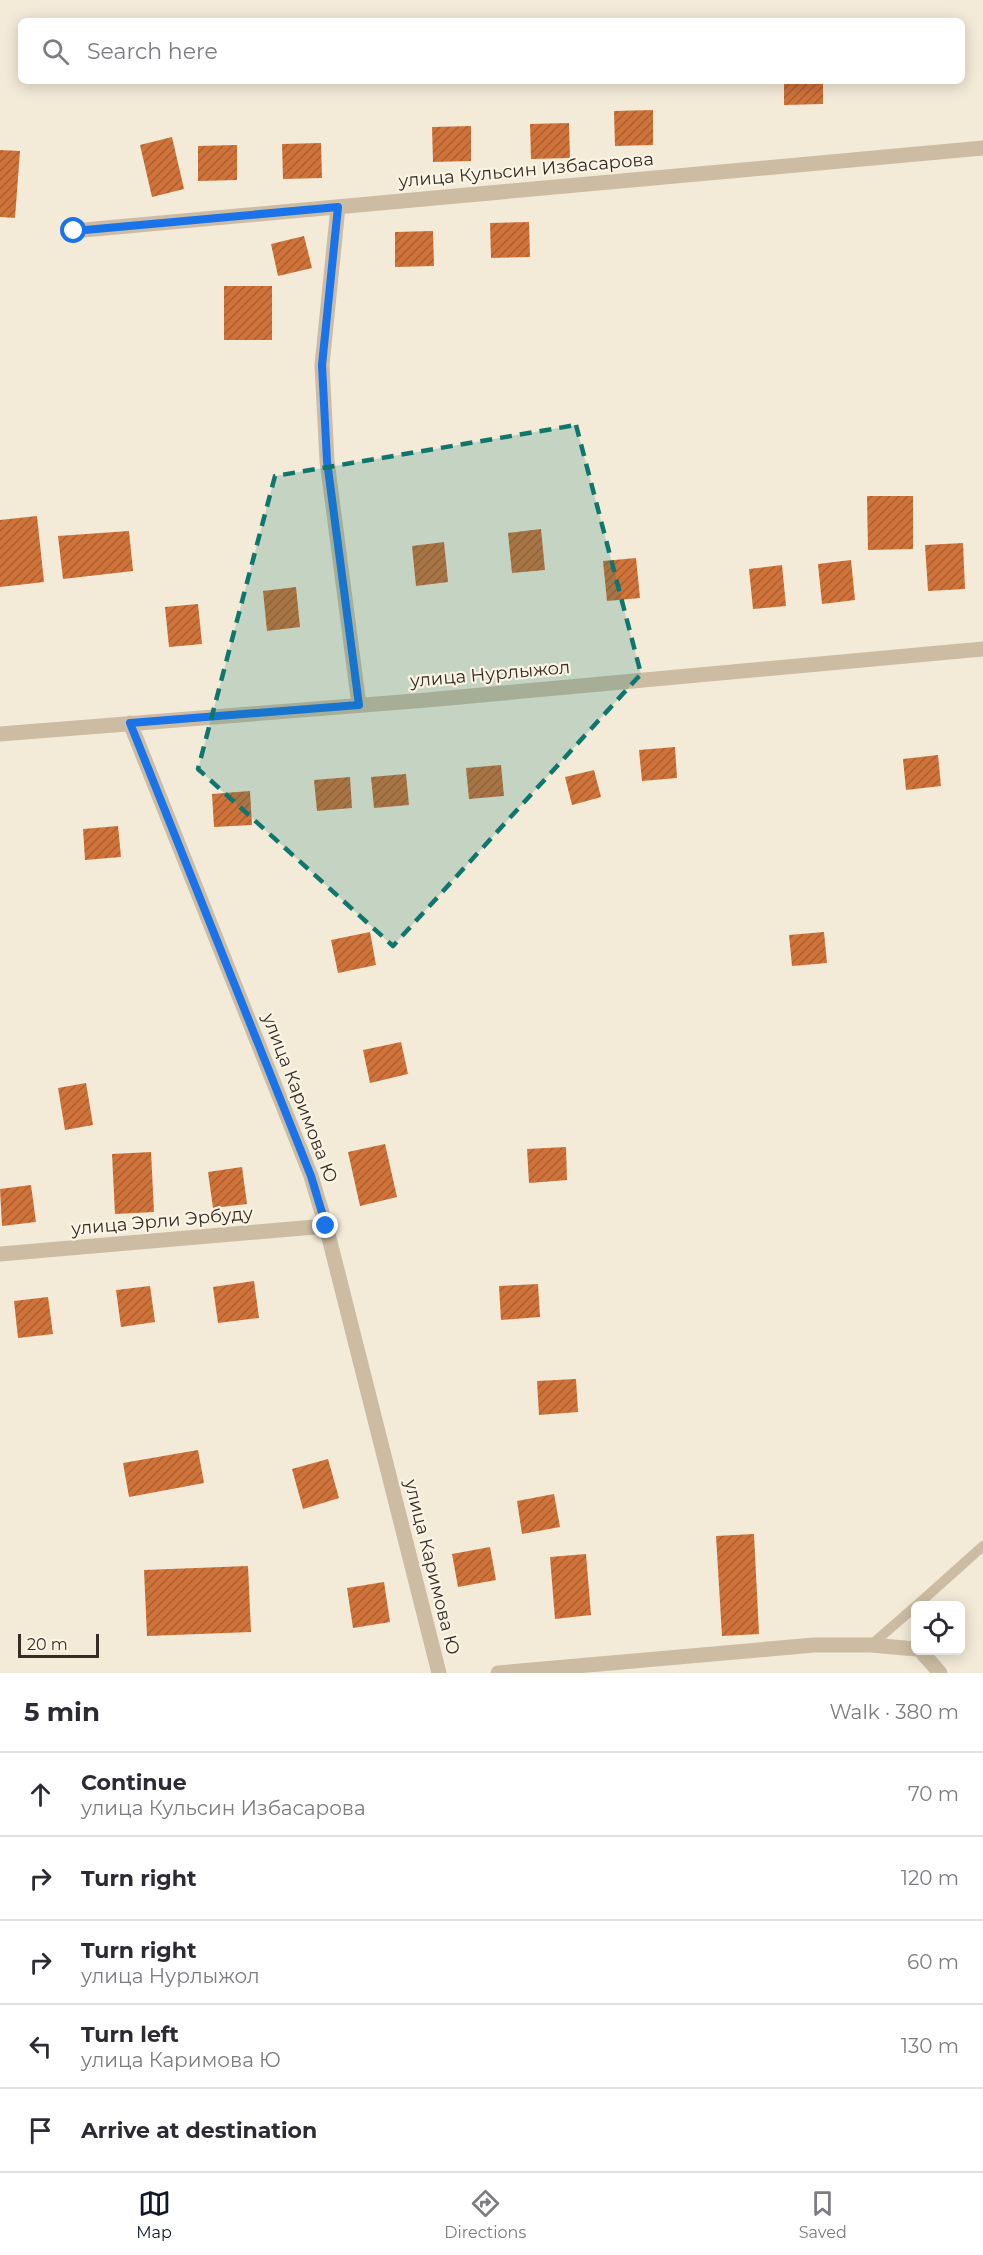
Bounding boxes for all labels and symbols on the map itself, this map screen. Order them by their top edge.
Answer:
street label: улица Кульсин Избасарова [396,148,655,192]
route start [60,217,86,243]
street label: улица Нурлыжол [408,656,571,692]
street label: улица Каримова Ю [257,1009,343,1186]
street label: улица Эрли Эрбуду [69,1202,254,1240]
route end [312,1212,338,1238]
street label: улица Каримова Ю [399,1476,464,1657]
scale bar [18,1631,99,1658]

